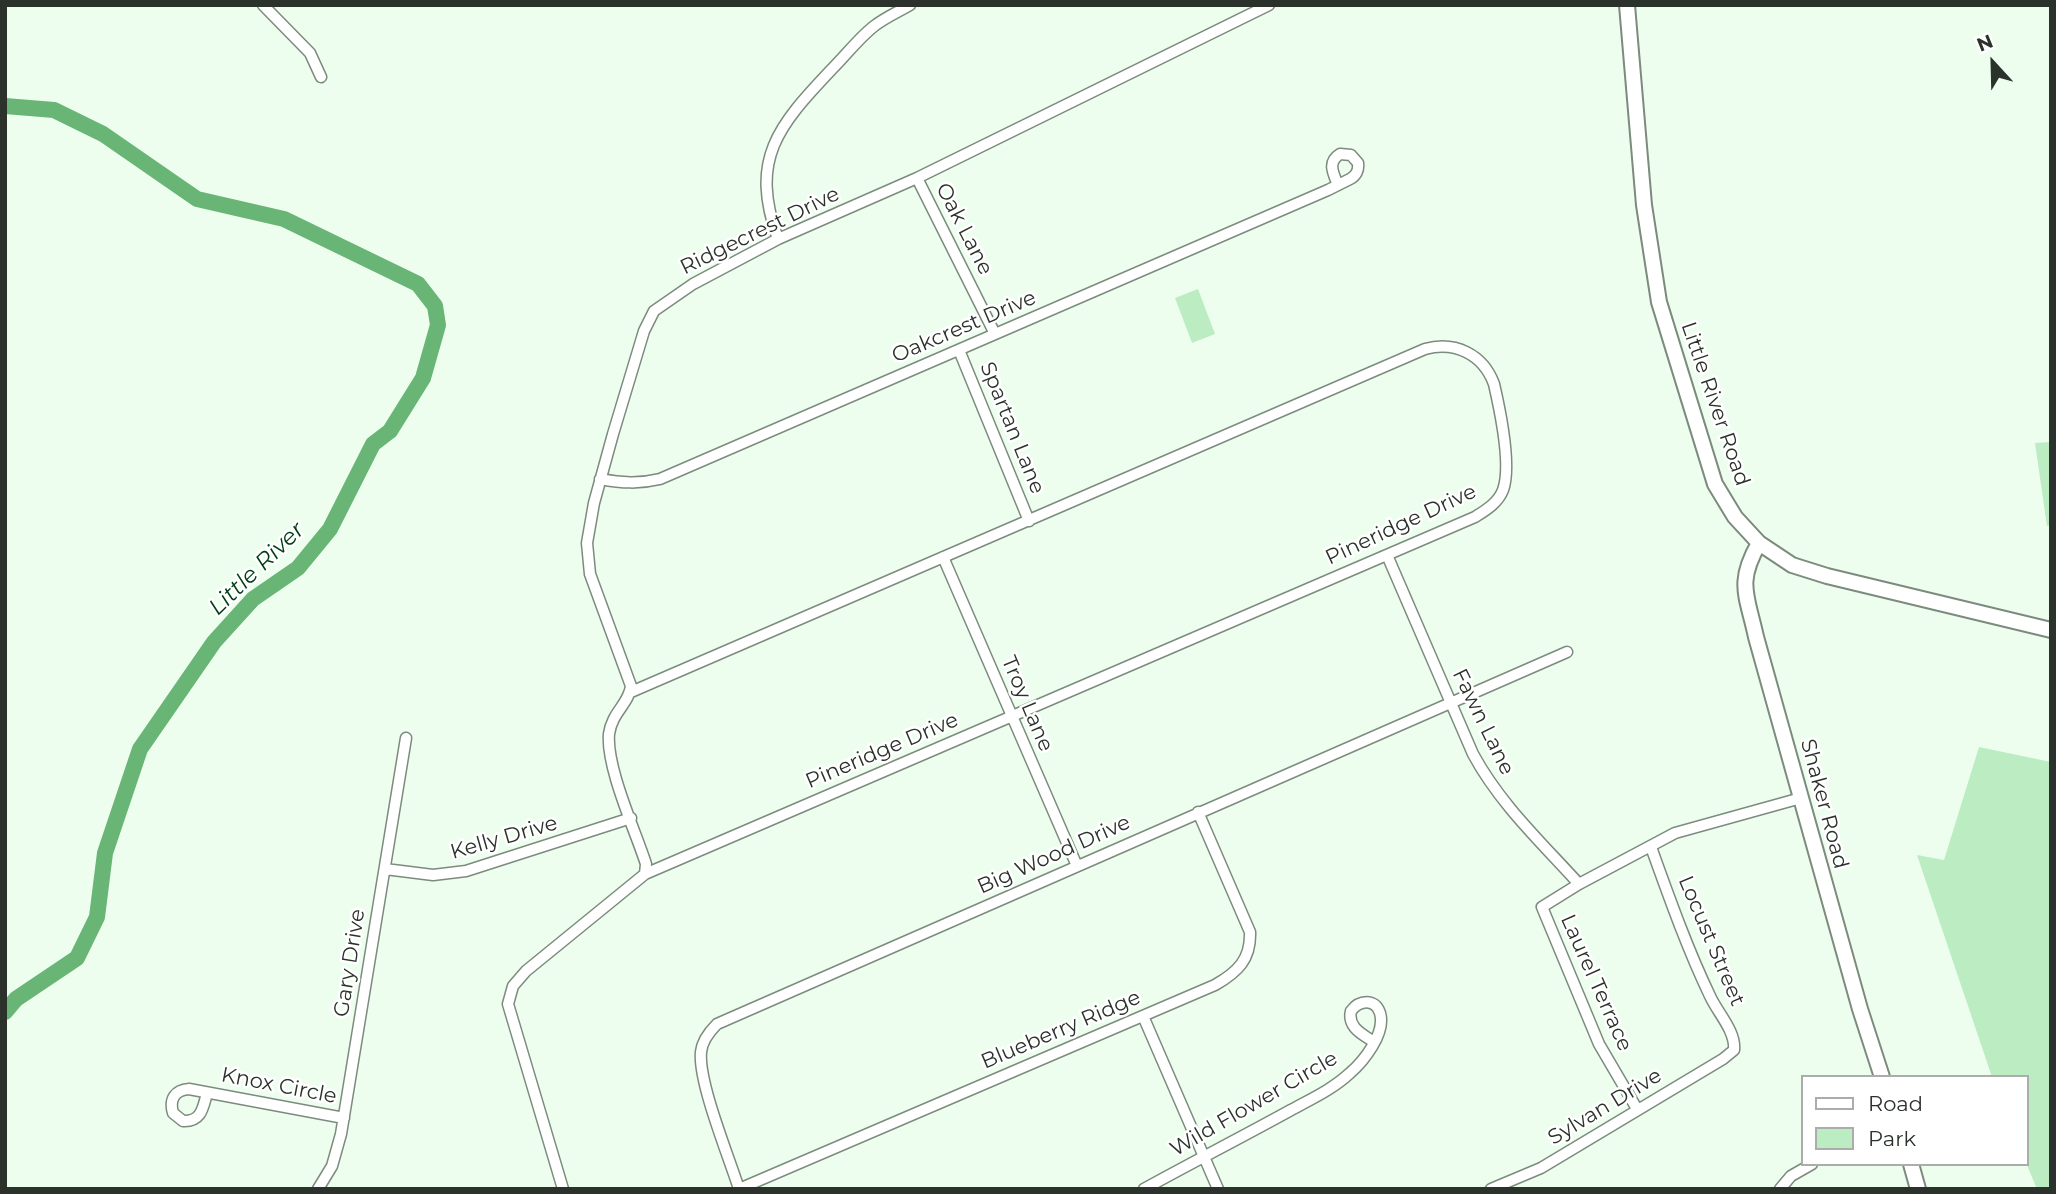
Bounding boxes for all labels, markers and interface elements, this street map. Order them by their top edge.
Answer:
north arrow [1958,28,2028,98]
text: N [1974,30,1996,57]
street label: Oak Lane [930,179,998,279]
street label: Ridgecrest Drive [676,182,844,280]
street label: Oakcrest Drive [888,285,1040,369]
street label: Little River Road [1675,319,1755,489]
street label: Spartan Lane [974,358,1050,498]
street label: Pineridge Drive [1322,479,1480,571]
water label: Little River [203,517,311,621]
street label: Troy Lane [996,652,1058,756]
street label: Fawn Lane [1447,665,1519,779]
street label: Pineridge Drive [802,707,962,795]
street label: Shaker Road [1795,736,1853,872]
street label: Big Wood Drive [974,810,1134,900]
street label: Kelly Drive [448,811,560,865]
street label: Locust Street [1672,872,1750,1010]
street label: Gary Drive [329,907,371,1019]
street label: Laurel Terrace [1555,911,1637,1055]
street label: Blueberry Ridge [977,985,1145,1075]
street label: Wild Flower Circle [1166,1046,1342,1162]
street label: Knox Circle [219,1062,339,1110]
street label: Sylvan Drive [1544,1063,1666,1151]
legend [1800,1075,2028,1166]
text: Road [1868,1091,1923,1116]
text: Park [1868,1126,1916,1151]

